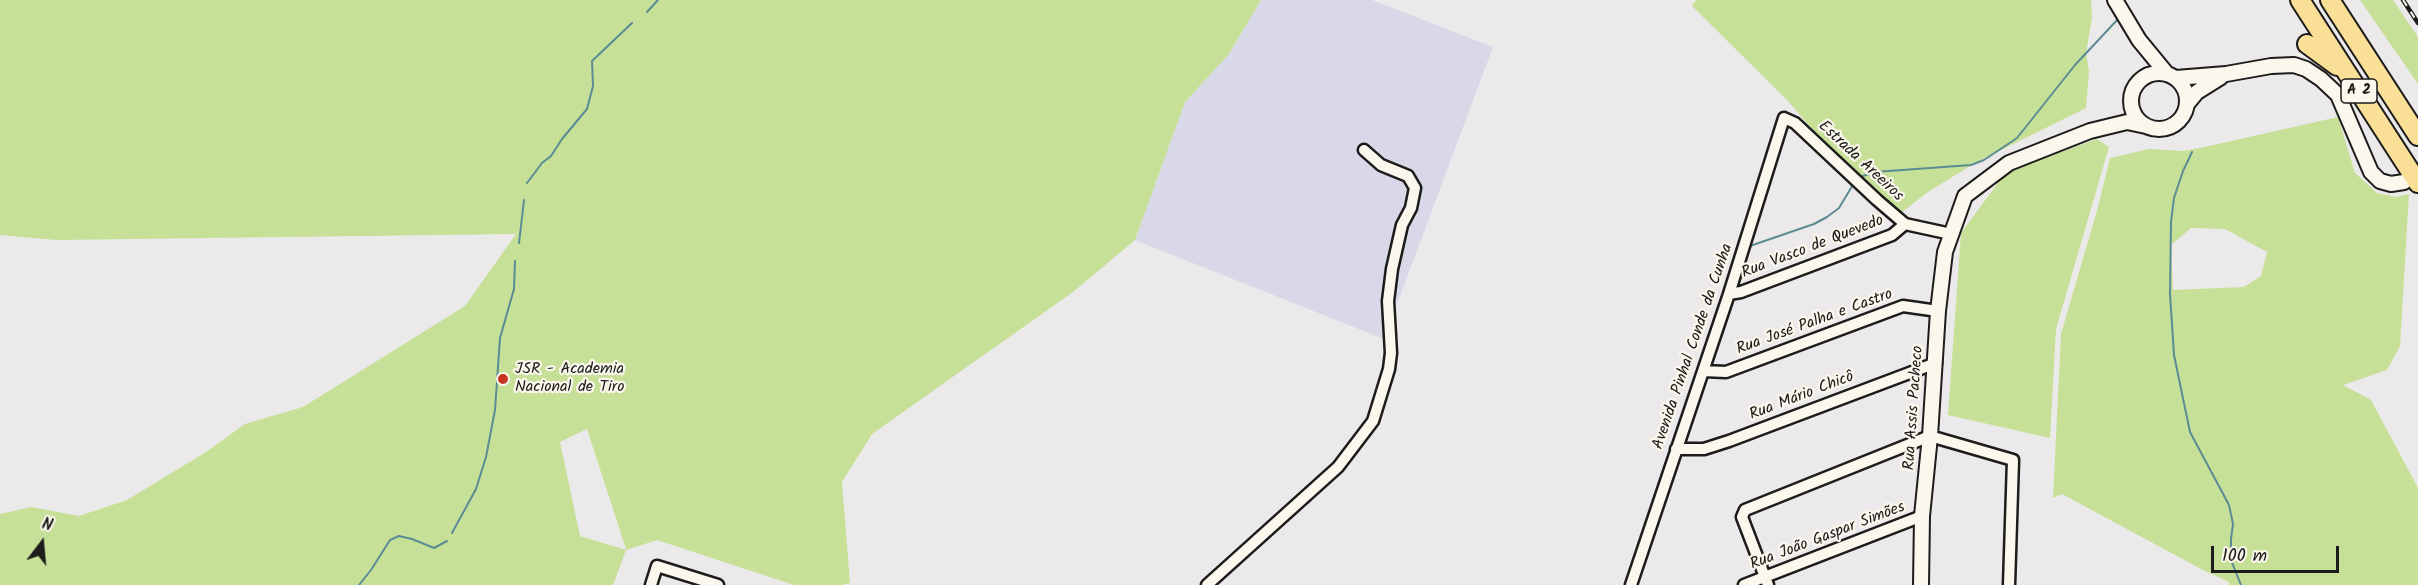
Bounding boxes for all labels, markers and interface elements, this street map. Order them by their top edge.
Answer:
road number: A 2 [2341,79,2377,103]
street label: Estrada Areeiros [1813,118,1907,206]
street label: Rua Vasco de Quevedo [1739,212,1887,284]
street label: Avenida Pinhal Conde da Cunha [1650,242,1738,452]
street label: Rua José Palha e Castro [1734,286,1896,360]
street label: Rua Assis Pacheco [1901,345,1929,471]
place label: JSR - Academia Nacional de Tiro [515,360,624,398]
street label: Rua Mário Chicô [1747,368,1857,426]
marker: JSR - Academia Nacional de Tiro [496,372,510,386]
street label: Rua João Gaspar Simões [1748,499,1908,575]
text: N [39,512,55,539]
north arrow [12,513,72,573]
scale bar [2214,534,2342,572]
text: 100 m [2222,542,2267,571]

